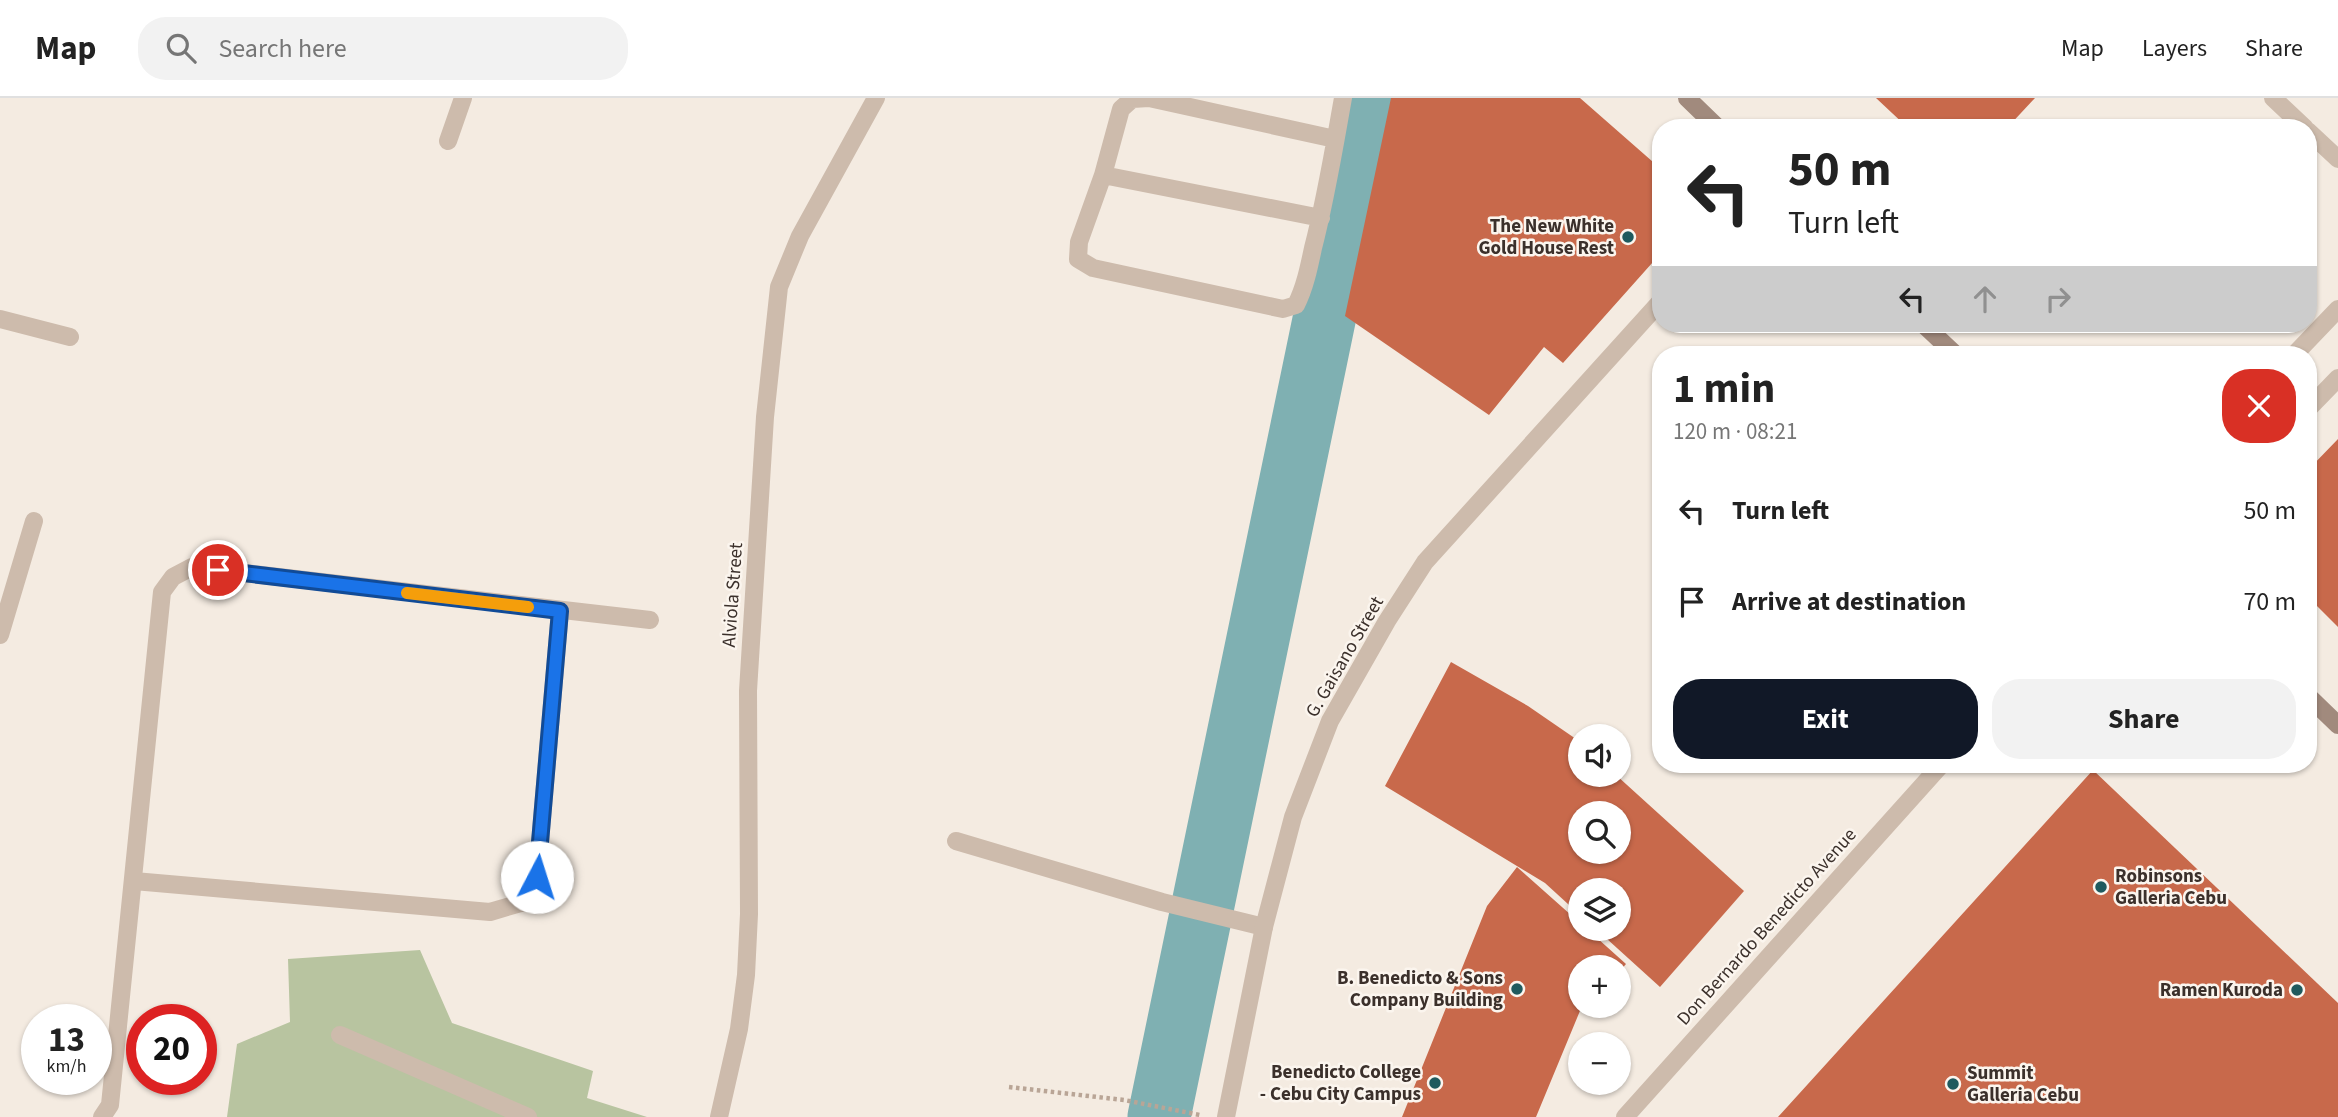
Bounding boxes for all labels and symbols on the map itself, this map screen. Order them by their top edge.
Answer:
place label: The New White Gold House Rest [1478,213,1614,262]
marker: The New White Gold House Rest [1620,229,1636,245]
pin [188,540,248,600]
street label: Alviola Street [716,541,750,648]
street label: G. Gaisano Street [1299,591,1391,723]
street label: Don Bernardo Benedicto Avenue [1671,822,1863,1032]
position arrow [500,840,574,914]
place label: Robinsons Galleria Cebu [2115,863,2227,912]
marker: Robinsons Galleria Cebu [2093,879,2109,895]
place label: B. Benedicto & Sons Company Building [1337,965,1503,1014]
place label: Ramen Kuroda [2160,977,2283,1004]
marker: B. Benedicto & Sons Company Building [1509,981,1525,997]
marker: Ramen Kuroda [2289,982,2305,998]
speed limit sign: 20 [126,1004,217,1095]
place label: Benedicto College - Cebu City Campus [1260,1059,1421,1108]
place label: Summit Galleria Cebu [1967,1060,2079,1109]
marker: Benedicto College - Cebu City Campus [1427,1075,1443,1091]
marker: Summit Galleria Cebu [1945,1076,1961,1092]

